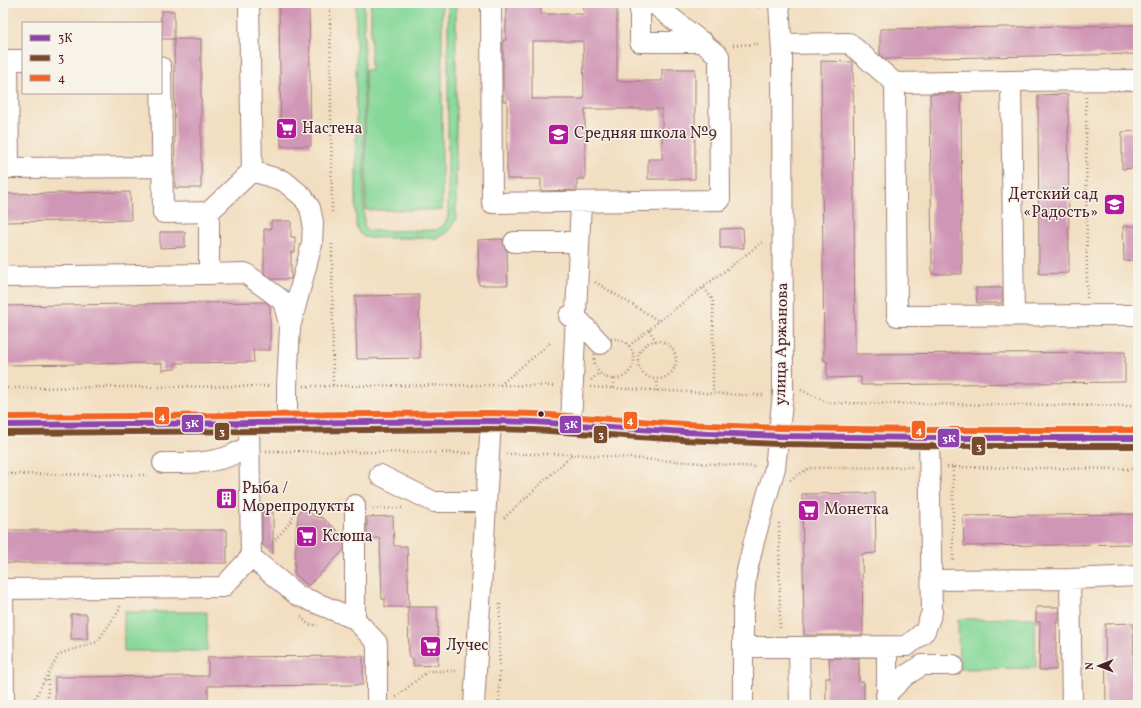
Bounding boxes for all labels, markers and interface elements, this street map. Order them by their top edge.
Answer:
legend [22,22,162,94]
text: 3К [58,31,72,47]
text: 3 [58,51,64,67]
text: 4 [58,71,65,87]
supermarket icon: Настена [274,116,300,142]
place label: Настена [302,118,363,140]
school or university icon: Средняя школа №9 [545,121,571,147]
place label: Средняя школа №9 [574,123,717,145]
place label: Детский сад «Радость» [1008,184,1098,224]
school or university icon: Детский сад «Радость» [1101,191,1127,217]
street label: улица Аржанова [770,282,794,406]
line badge: 4 [154,406,170,425]
unlabelled marker [536,409,546,419]
text: 4 [159,410,166,425]
line badge: 4 [623,411,638,430]
line badge: 3К [181,414,204,433]
text: 4 [627,414,634,429]
line badge: 3К [559,415,582,434]
text: 3К [185,417,199,432]
text: 3К [564,418,578,433]
line badge: 4 [911,420,926,439]
line badge: 3 [214,422,230,441]
text: 4 [916,424,923,439]
text: 3 [219,425,225,440]
line badge: 3 [593,425,608,444]
text: 3 [598,428,604,443]
line badge: 3К [937,428,960,448]
text: 3К [942,432,956,447]
line badge: 3 [971,436,986,456]
text: 3 [976,440,982,455]
place label: Рыба / Морепродукты [242,478,354,518]
building icon: Рыба / Морепродукты [213,485,239,511]
supermarket icon: Монетка [795,497,821,523]
place label: Монетка [824,499,889,521]
supermarket icon: Ксюша [293,524,319,550]
place label: Ксюша [322,526,373,548]
supermarket icon: Лучес [418,633,444,659]
place label: Лучес [446,635,488,657]
north arrow [1079,646,1119,686]
text: N [1083,662,1098,670]

